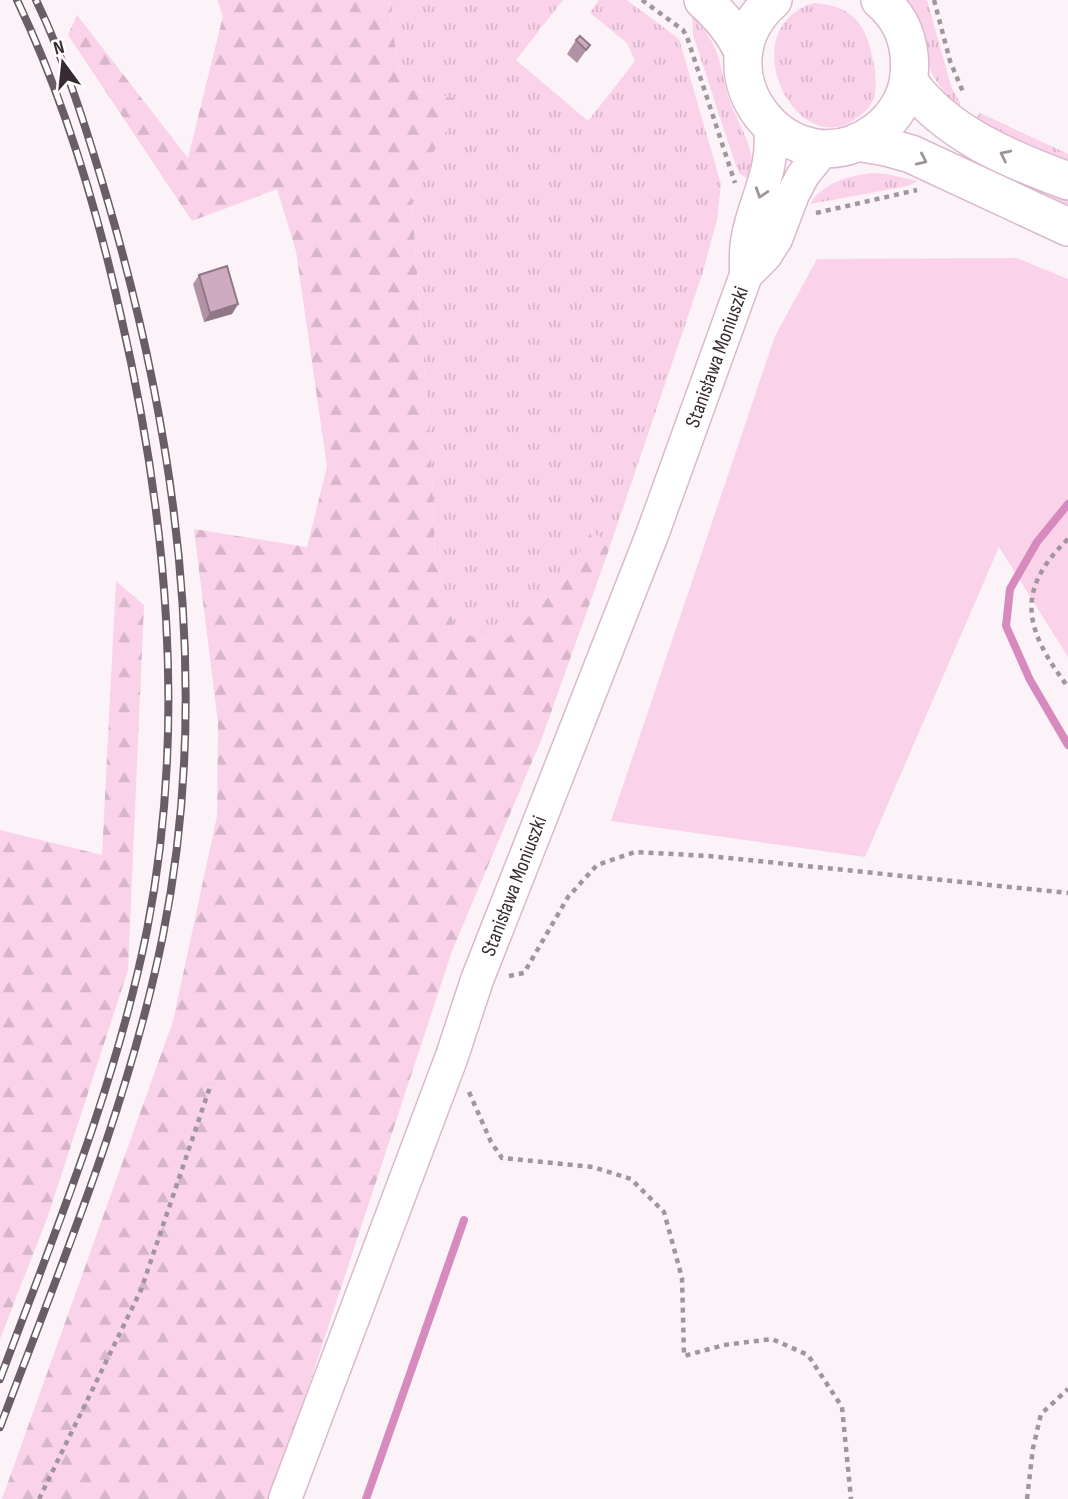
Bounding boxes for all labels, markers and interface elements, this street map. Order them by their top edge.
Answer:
north arrow [28,28,98,98]
text: N [51,36,67,60]
one-way arrow [1000,149,1012,163]
one-way arrow [915,151,927,165]
one-way arrow [755,186,769,199]
street label: Stanisława Moniuszki [680,283,754,431]
street label: Stanisława Moniuszki [476,812,552,960]

